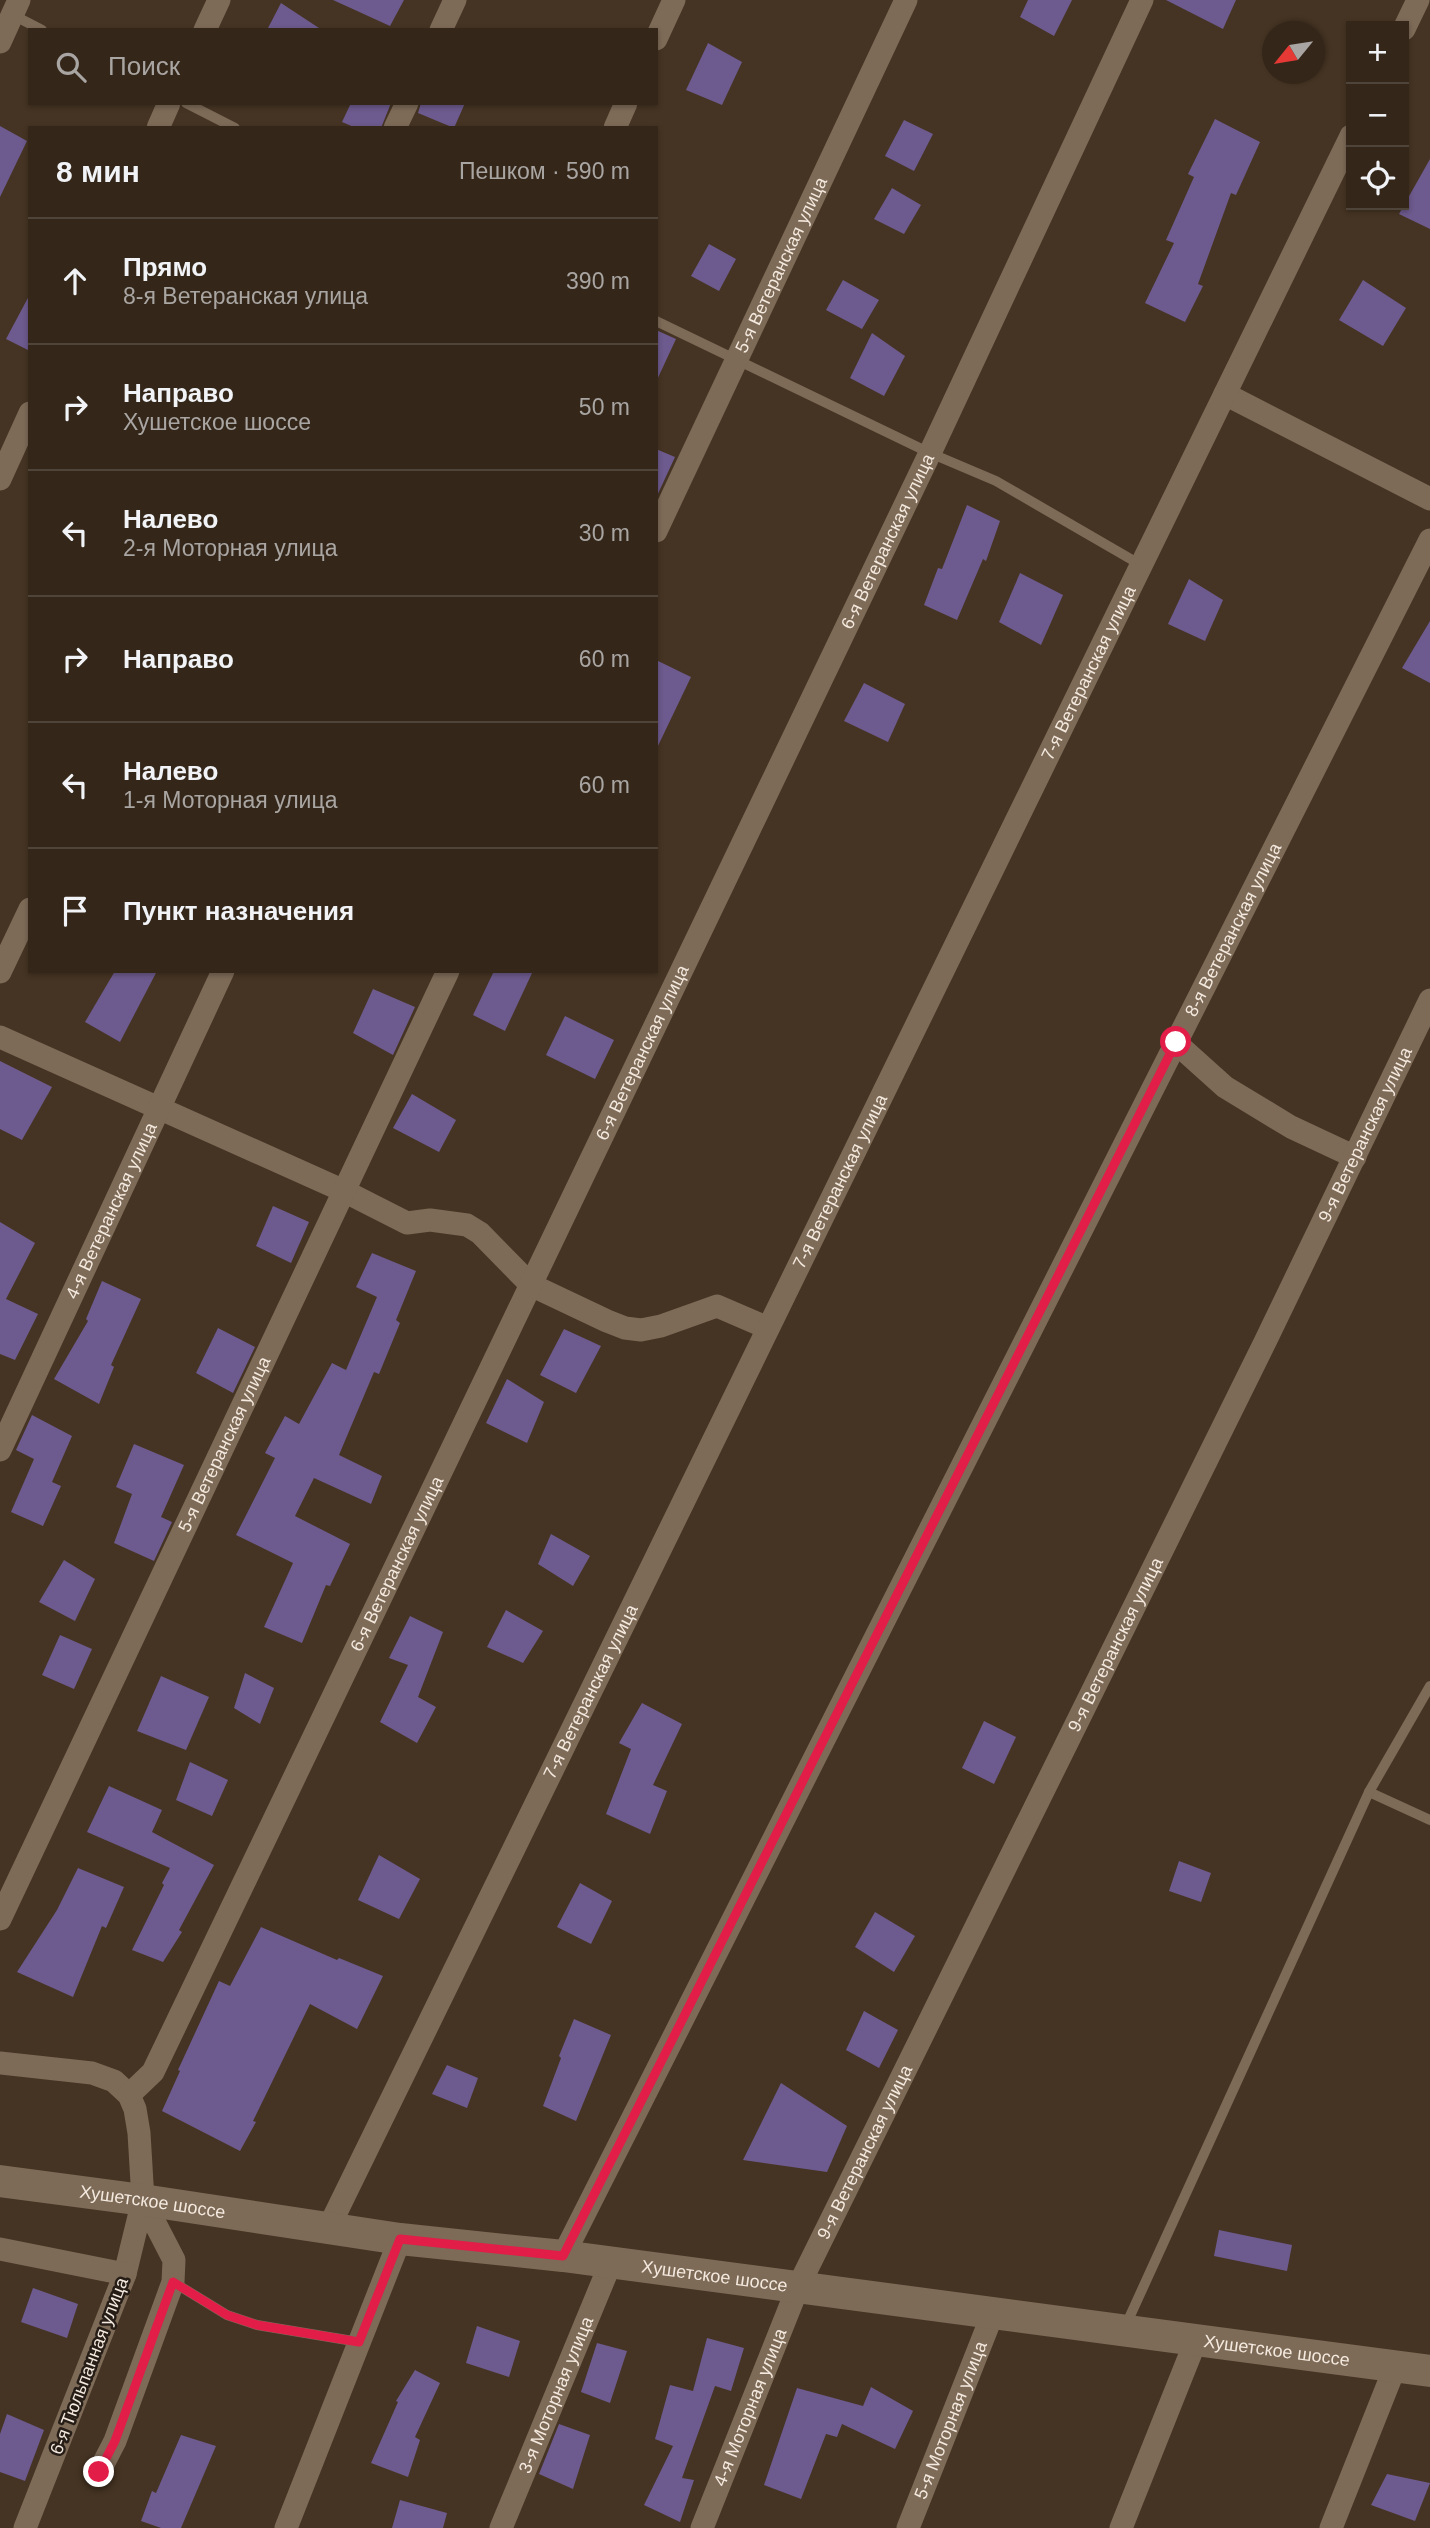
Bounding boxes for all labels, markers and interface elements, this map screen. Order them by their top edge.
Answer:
north arrow [1262,21,1325,84]
map controls [1346,21,1409,210]
button: + [1346,21,1409,84]
search box [28,28,658,105]
icon: search [52,48,90,86]
text: Поиск [108,51,180,81]
button: − [1346,84,1409,147]
button: locate [1346,147,1409,210]
text: 8 мин [56,155,140,188]
text: Пешком · 590 m [459,158,630,184]
street label: 5-я Ветеранская улица [731,173,832,356]
text: Прямо [123,252,207,282]
icon: ahead [56,262,94,300]
text: 390 m [566,268,630,294]
text: 8-я Ветеранская улица [123,283,368,309]
text: Направо [123,378,234,408]
icon: right [56,388,94,426]
text: 50 m [579,394,630,420]
text: Хушетское шоссе [123,409,311,435]
street label: 6-я Ветеранская улица [837,450,939,632]
text: Налево [123,504,218,534]
icon: left [56,514,94,552]
text: 30 m [579,520,630,546]
text: 2-я Моторная улица [123,535,337,561]
street label: 7-я Ветеранская улица [1037,581,1140,763]
icon: right [56,640,94,678]
text: Направо [123,644,234,674]
text: 60 m [579,646,630,672]
text: Налево [123,756,218,786]
icon: left [56,766,94,804]
text: 60 m [579,772,630,798]
text: 1-я Моторная улица [123,787,337,813]
street label: 8-я Ветеранская улица [1181,839,1286,1020]
icon: arrive [56,892,94,930]
text: Пункт назначения [123,896,354,926]
street label: 6-я Ветеранская улица [592,961,693,1143]
route start [1160,1026,1191,1057]
street label: 9-я Ветеранская улица [1314,1043,1416,1225]
street label: 7-я Ветеранская улица [789,1090,892,1272]
street label: 4-я Ветеранская улица [62,1119,161,1302]
street label: 5-я Ветеранская улица [174,1352,275,1535]
street label: 6-я Ветеранская улица [346,1472,448,1655]
street label: 9-я Ветеранская улица [1064,1553,1167,1735]
street label: 7-я Ветеранская улица [539,1600,642,1782]
street label: 9-я Ветеранская улица [813,2061,917,2242]
street label: Хушетское шоссе [78,2182,227,2222]
street label: Хушетское шоссе [640,2257,789,2296]
street label: 6-я Тюльпанная улица [46,2274,132,2457]
street label: 3-я Моторная улица [515,2313,598,2476]
street label: 4-я Моторная улица [710,2325,791,2489]
street label: Хушетское шоссе [1202,2331,1351,2370]
street label: 5-я Моторная улица [910,2337,991,2502]
route end [83,2456,114,2487]

